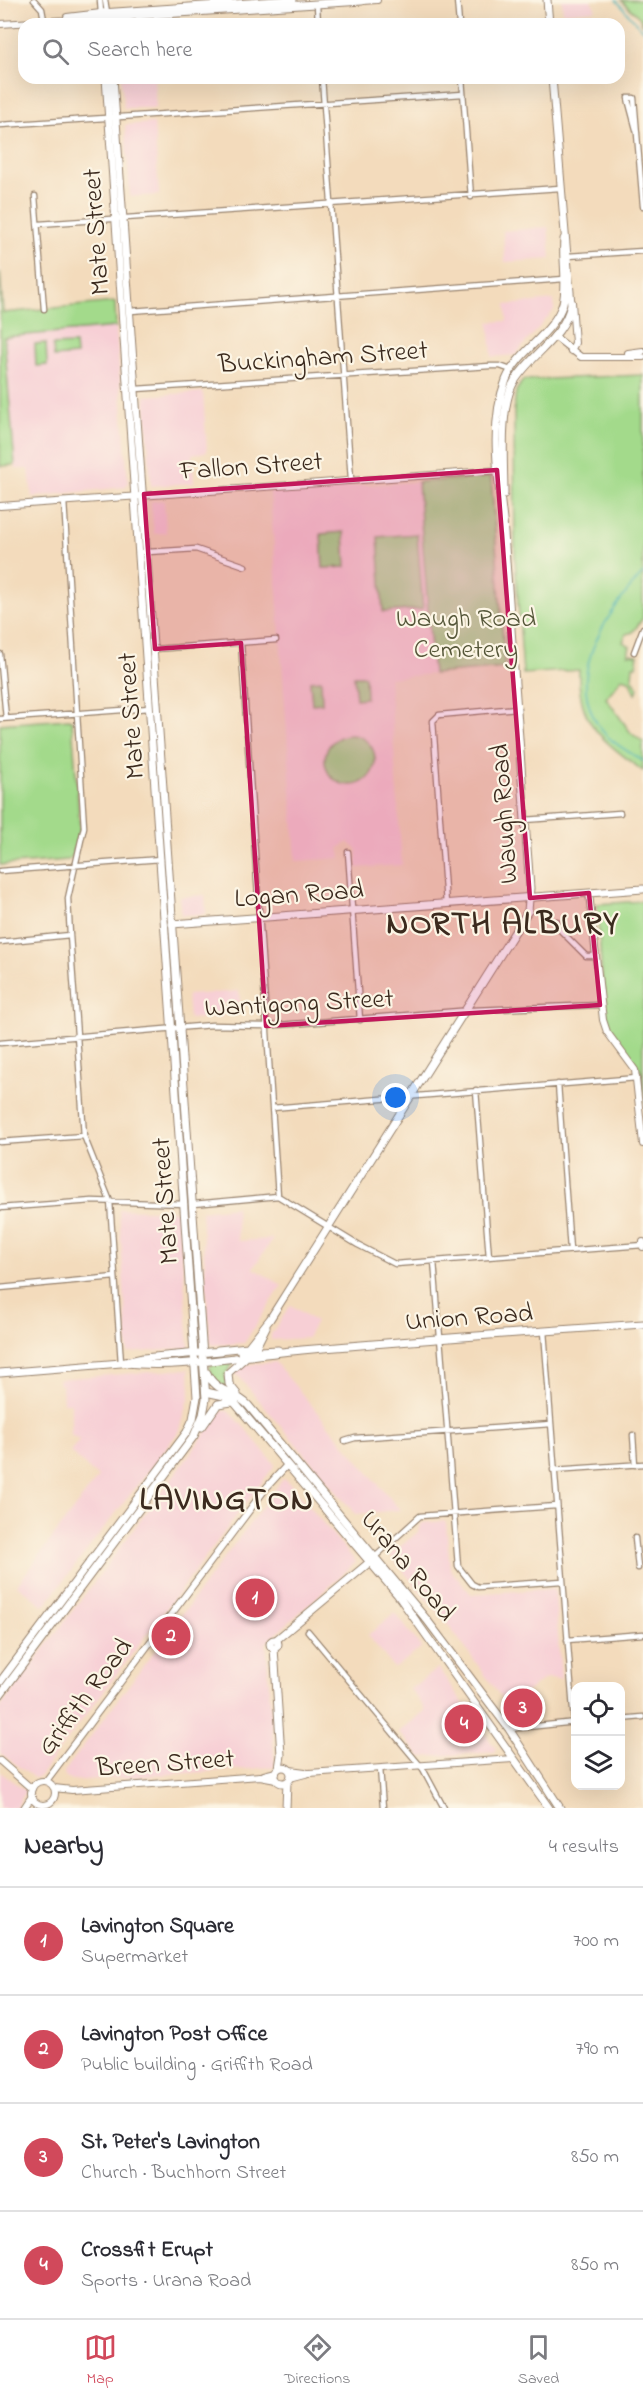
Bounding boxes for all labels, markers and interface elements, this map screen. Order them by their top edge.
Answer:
search box [18,18,625,84]
icon: search [39,35,72,68]
text: Search here [87,35,192,67]
street label: Mate Street [74,167,121,297]
street label: Buckingham Street [216,332,429,385]
street label: Fallon Street [177,443,324,492]
park label: Waugh Road Cemetery [396,600,536,670]
street label: Mate Street [109,651,156,781]
street label: Waugh Road [481,743,530,885]
street label: Logan Road [233,872,365,919]
district label: NORTH ALBURY [386,901,620,949]
street label: Wantigong Street [204,980,395,1029]
your location [381,1083,410,1112]
street label: Mate Street [143,1136,190,1266]
street label: Union Road [404,1295,534,1342]
district label: LAVINGTON [139,1477,315,1525]
street label: Urana Road [350,1502,464,1631]
pin: 1 [236,1576,274,1620]
pin: 2 [152,1614,190,1658]
street label: Griffith Road [29,1631,143,1764]
map controls [571,1682,625,1790]
button: locate [571,1682,625,1736]
pin: 3 [504,1686,542,1730]
pin: 4 [444,1702,484,1746]
button: layers [571,1736,625,1790]
street label: Breen Street [94,1740,236,1789]
text: Nearby [24,1828,103,1866]
text: 4 results [549,1833,619,1862]
text: Lavington Square [81,1911,234,1943]
text: 1 [40,1927,47,1956]
text: 700 m [573,1927,619,1956]
text: Supermarket [81,1943,188,1972]
text: Lavington Post Office [81,2019,267,2051]
text: 2 [39,2035,48,2064]
text: 790 m [576,2035,619,2064]
text: Public building · Griffith Road [81,2051,313,2080]
text: St. Peter's Lavington [81,2127,260,2159]
text: 3 [39,2143,48,2172]
text: 850 m [571,2143,619,2172]
text: Church · Buchhorn Street [81,2159,286,2188]
text: Crossfit Erupt [81,2235,213,2267]
text: 4 [39,2251,48,2280]
text: 850 m [571,2251,619,2280]
text: Sports · Urana Road [81,2267,251,2296]
tab: Map [84,2331,117,2391]
tab: Directions [284,2331,350,2391]
tab: Saved [518,2331,559,2391]

